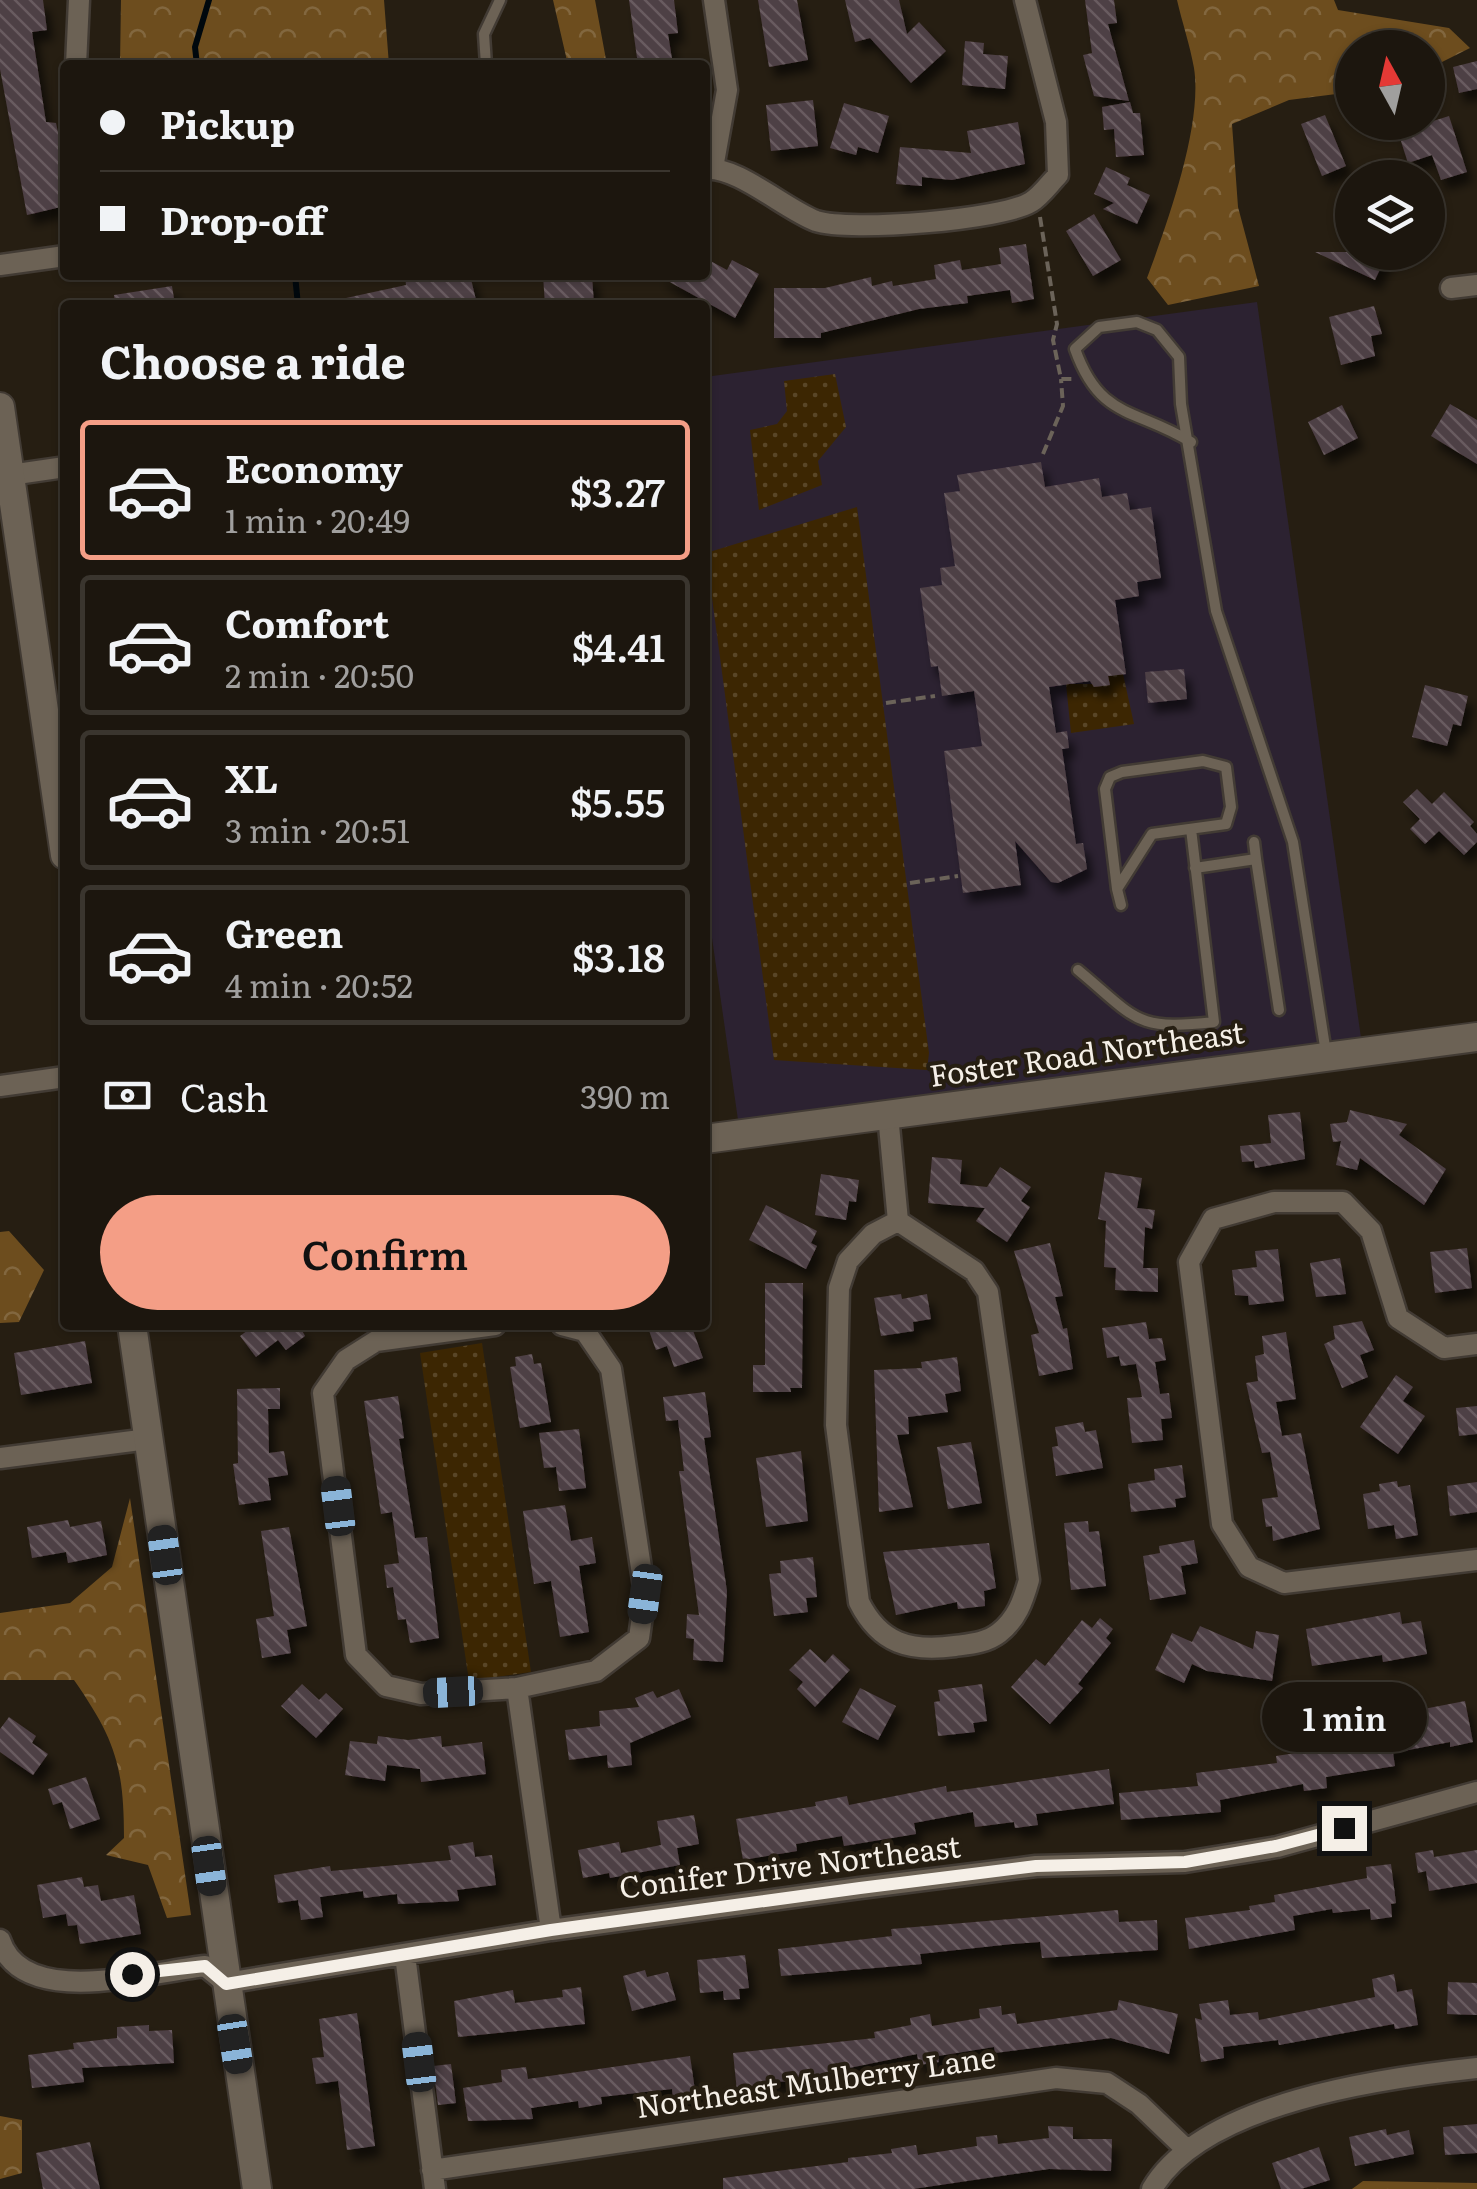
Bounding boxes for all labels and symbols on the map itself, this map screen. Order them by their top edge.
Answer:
north arrow [1335,30,1445,140]
street label: Foster Road Northeast [926,1008,1247,1096]
car [319,1474,357,1538]
car [146,1523,184,1587]
car [626,1562,664,1626]
car [422,1675,484,1709]
callout: 1 min [1262,1683,1426,1753]
route end [1322,1806,1367,1851]
street label: Conifer Drive Northeast [617,1822,963,1908]
car [190,1834,228,1898]
route start [110,1952,155,1997]
car [215,2012,255,2076]
car [400,2030,438,2094]
street label: Northeast Mulberry Lane [633,2033,998,2127]

